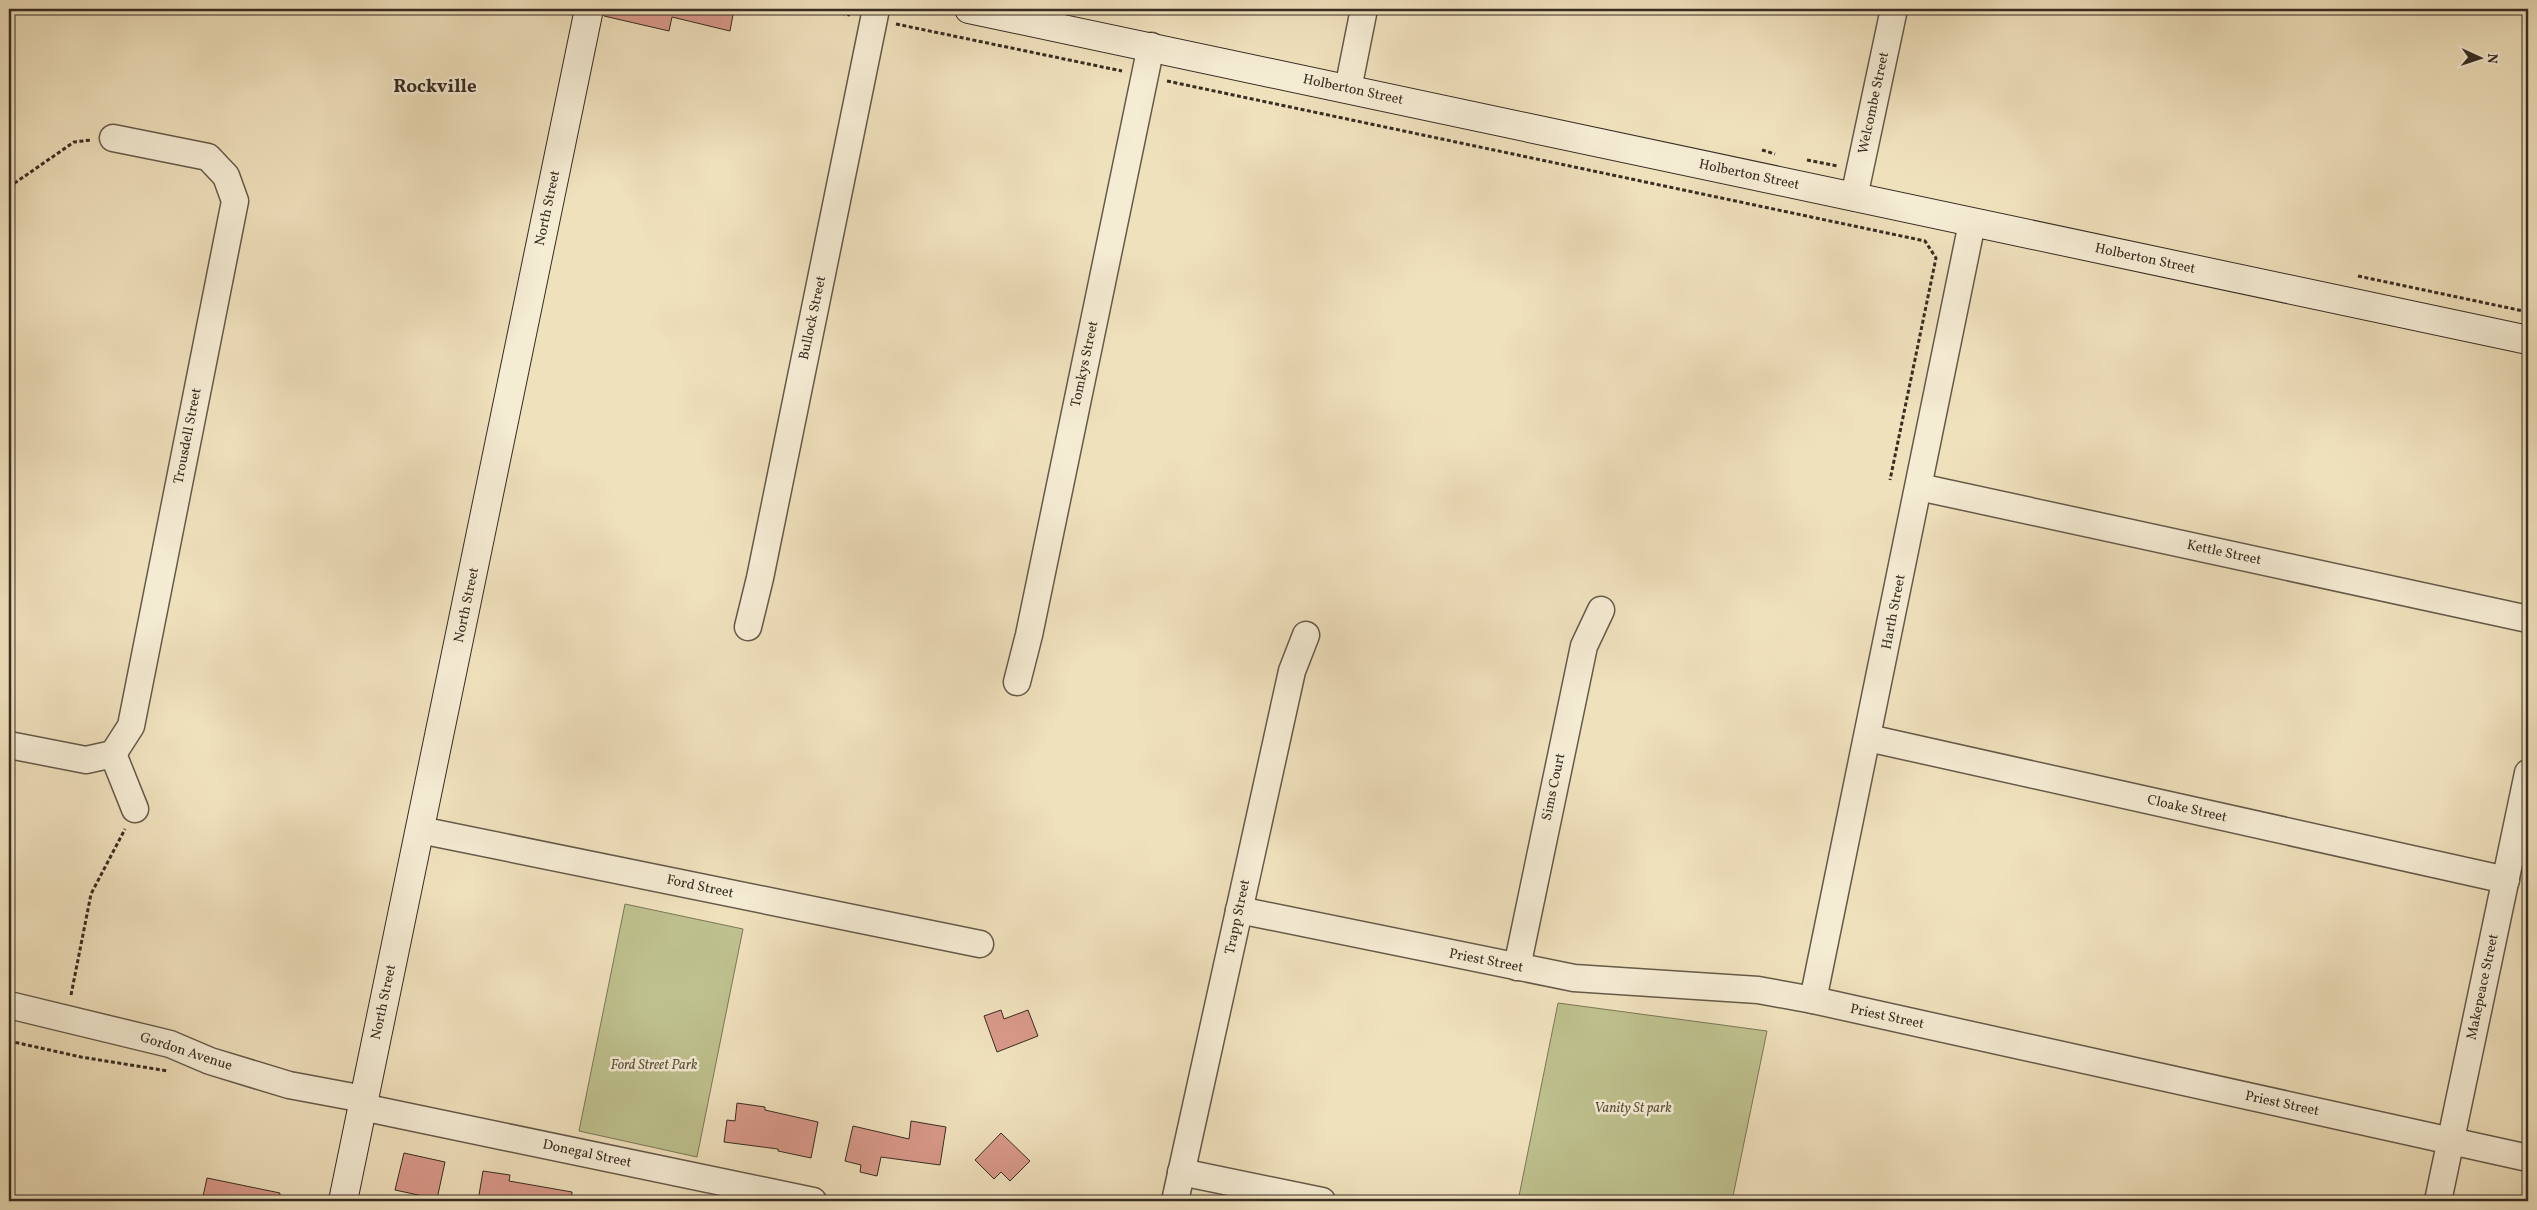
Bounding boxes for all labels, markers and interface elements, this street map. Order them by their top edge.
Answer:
north arrow [2454,32,2504,82]
street label: Welcombe Street [1854,50,1894,156]
text: N [2482,53,2501,64]
street label: Holberton Street [1301,70,1405,110]
district label: Rockville [393,74,477,100]
street label: Holberton Street [1697,155,1801,195]
street label: North Street [531,169,565,247]
street label: Holberton Street [2093,239,2197,279]
street label: Bullock Street [795,274,831,362]
street label: Tomkys Street [1067,319,1103,409]
street label: Trousdell Street [169,386,207,486]
street label: Kettle Street [2185,536,2263,570]
street label: North Street [450,566,484,644]
street label: Harth Street [1877,573,1911,651]
street label: Sims Court [1538,751,1570,822]
street label: Cloake Street [2145,791,2229,827]
street label: Ford Street [665,871,735,903]
street label: Trapp Street [1221,878,1255,956]
street label: Makepeace Street [2462,932,2504,1042]
street label: Priest Street [1447,944,1525,978]
street label: North Street [367,963,401,1041]
street label: Priest Street [1848,1000,1926,1034]
street label: Gordon Avenue [137,1028,235,1076]
park label: Ford Street Park [611,1056,698,1075]
street label: Priest Street [2243,1087,2321,1121]
park label: Vanity St park [1594,1099,1672,1118]
street label: Donegal Street [541,1135,633,1173]

